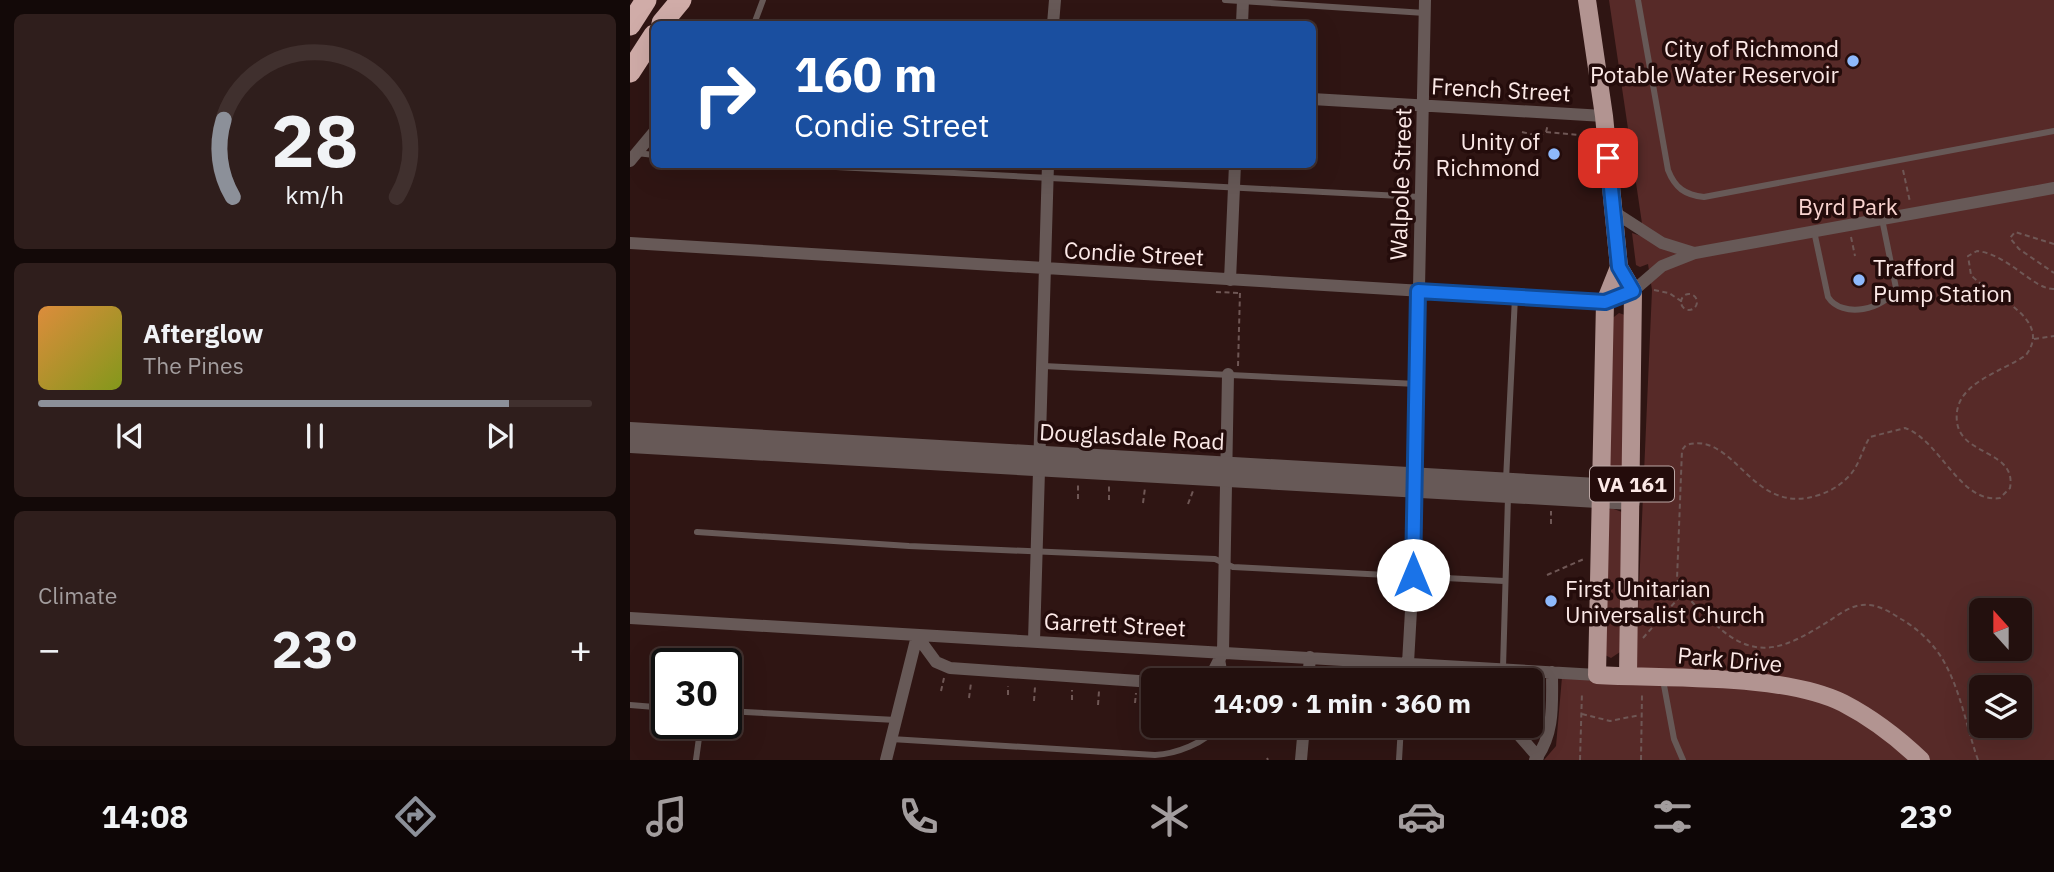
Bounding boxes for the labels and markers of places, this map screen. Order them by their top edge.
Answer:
place label: City of Richmond Potable Water Reservoir [1590,33,1840,89]
marker: City of Richmond Potable Water Reservoir [1845,53,1861,69]
place label: Unity of Richmond [1436,126,1540,182]
pin [1578,128,1638,188]
marker: Unity of Richmond [1546,146,1562,162]
place label: Trafford Pump Station [1873,252,2012,308]
marker: Trafford Pump Station [1851,272,1867,288]
place label: First Unitarian Universalist Church [1565,573,1765,629]
marker: First Unitarian Universalist Church [1543,593,1559,609]

